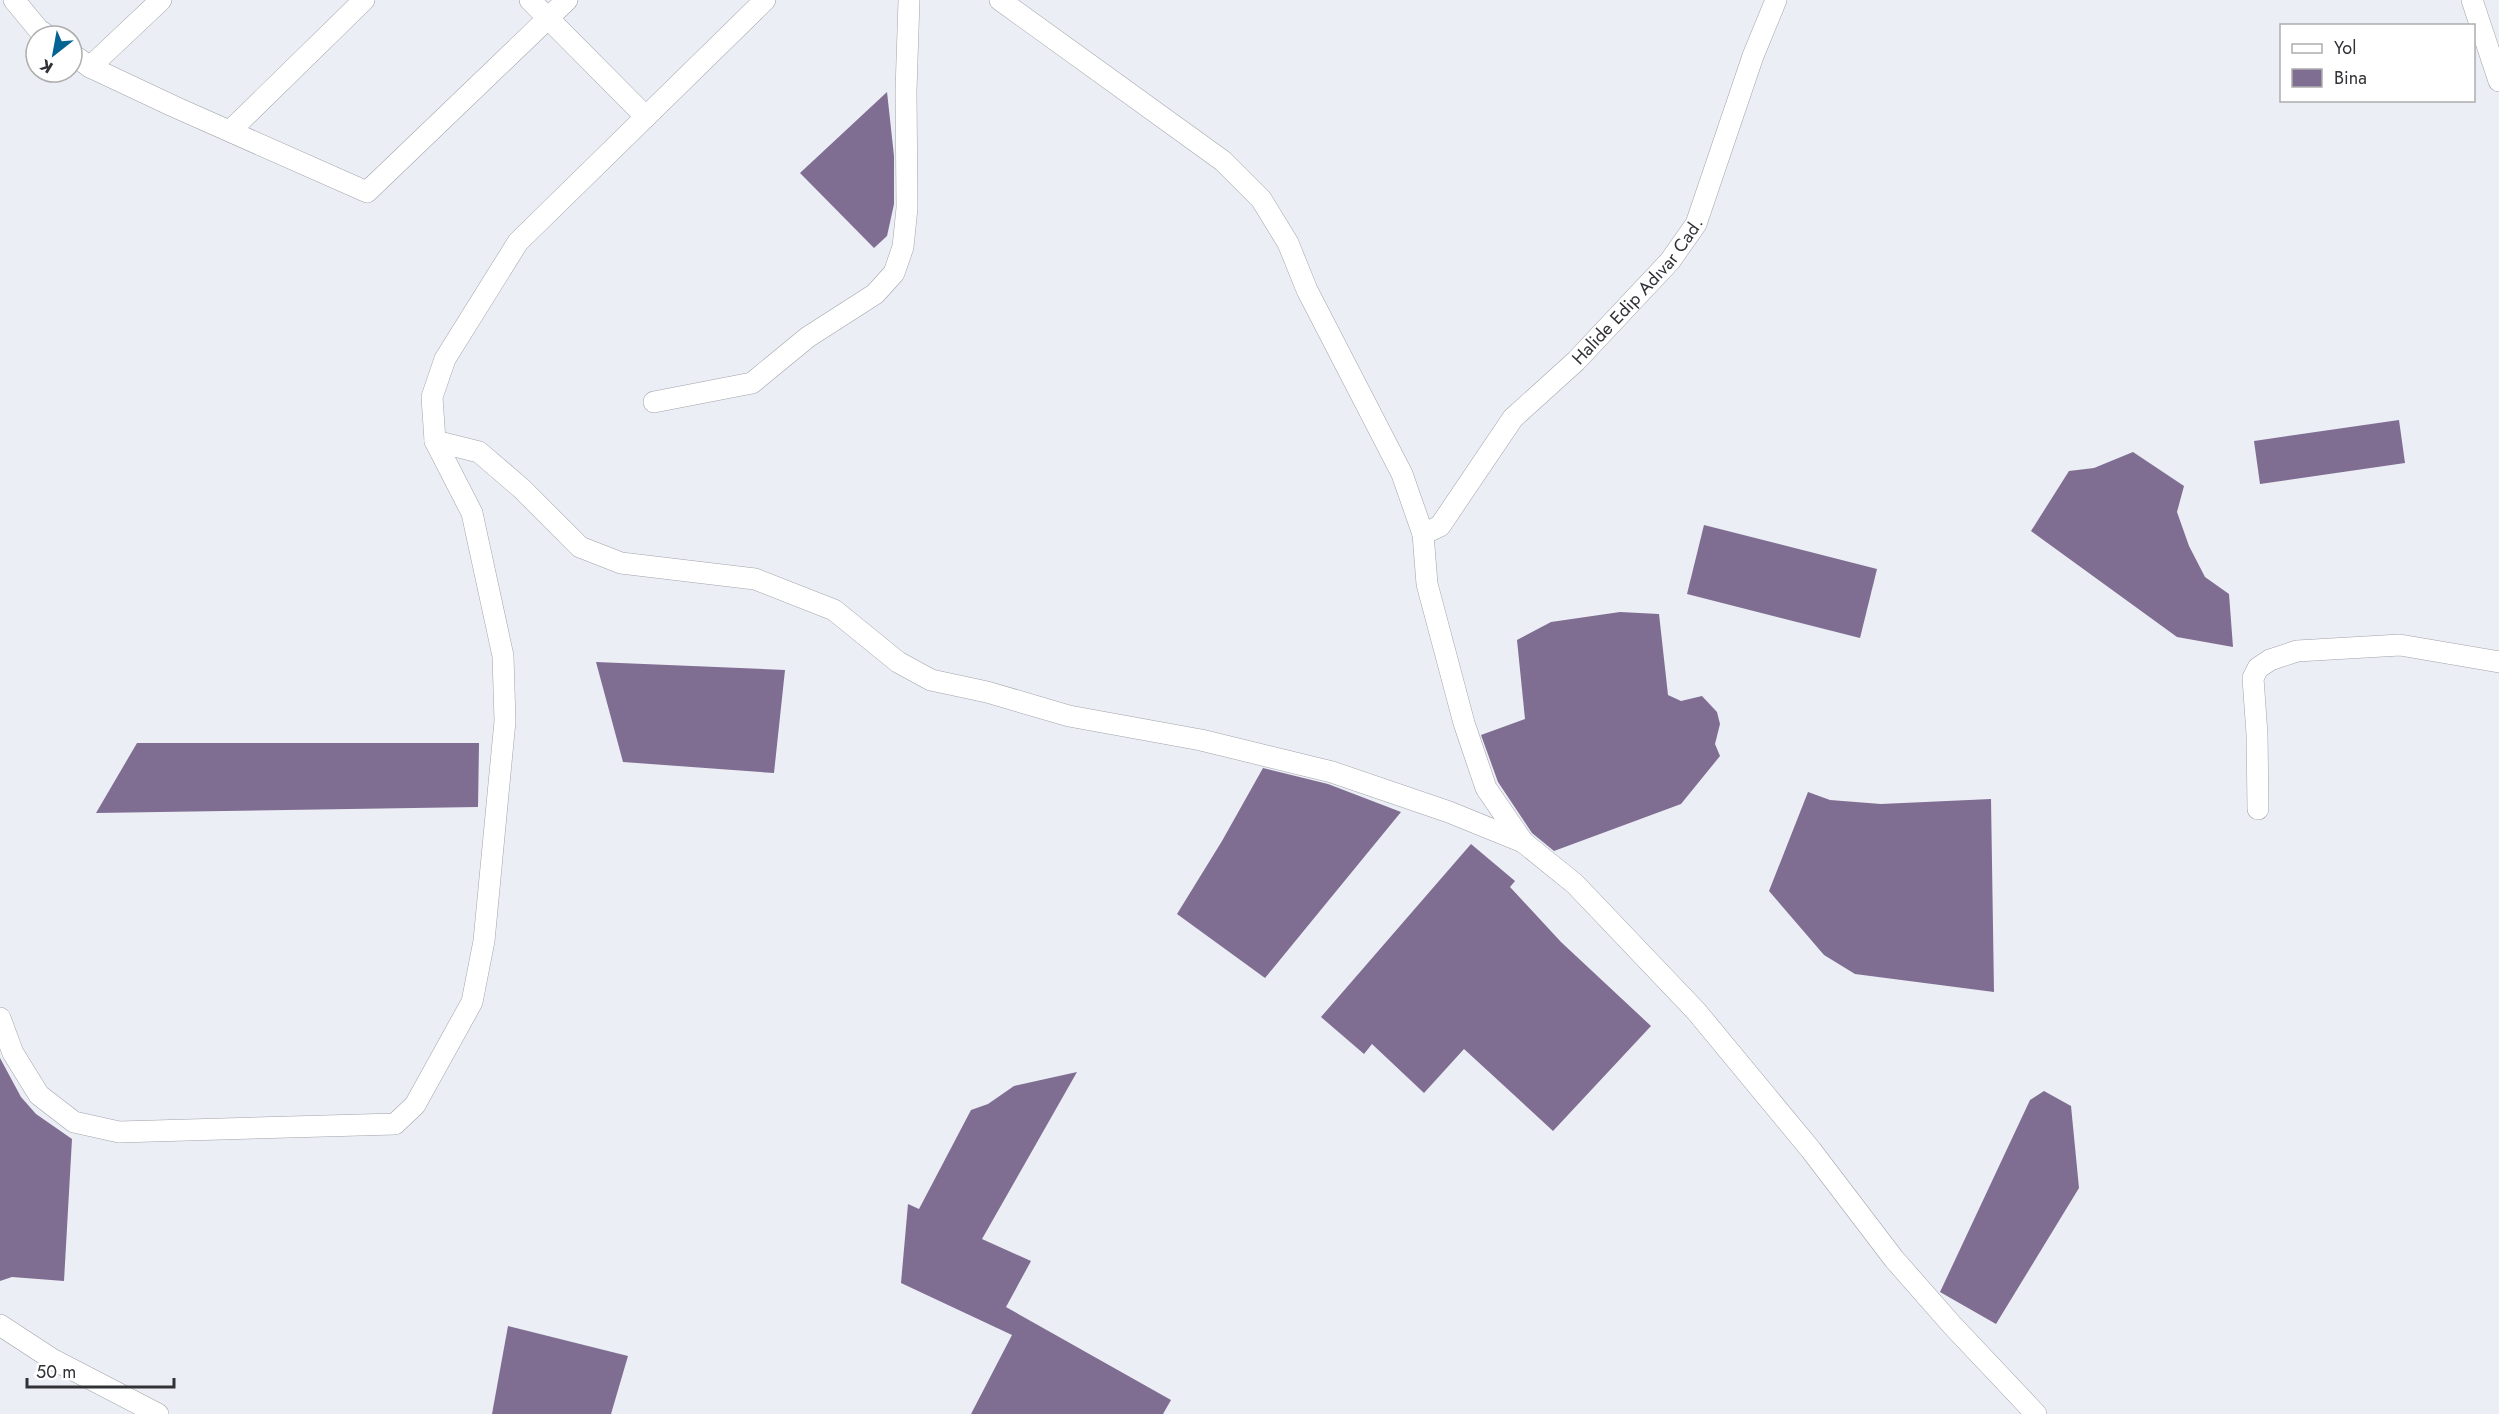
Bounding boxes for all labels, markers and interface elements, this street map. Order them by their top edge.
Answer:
north arrow [24,24,84,84]
legend [2280,24,2475,102]
text: Yol [2334,35,2356,61]
text: K [35,53,57,79]
text: Bina [2334,65,2367,91]
street label: Halide Edip Adıvar Cad. [1566,216,1710,371]
scale bar [27,1351,174,1389]
text: 50 m [36,1359,76,1385]

